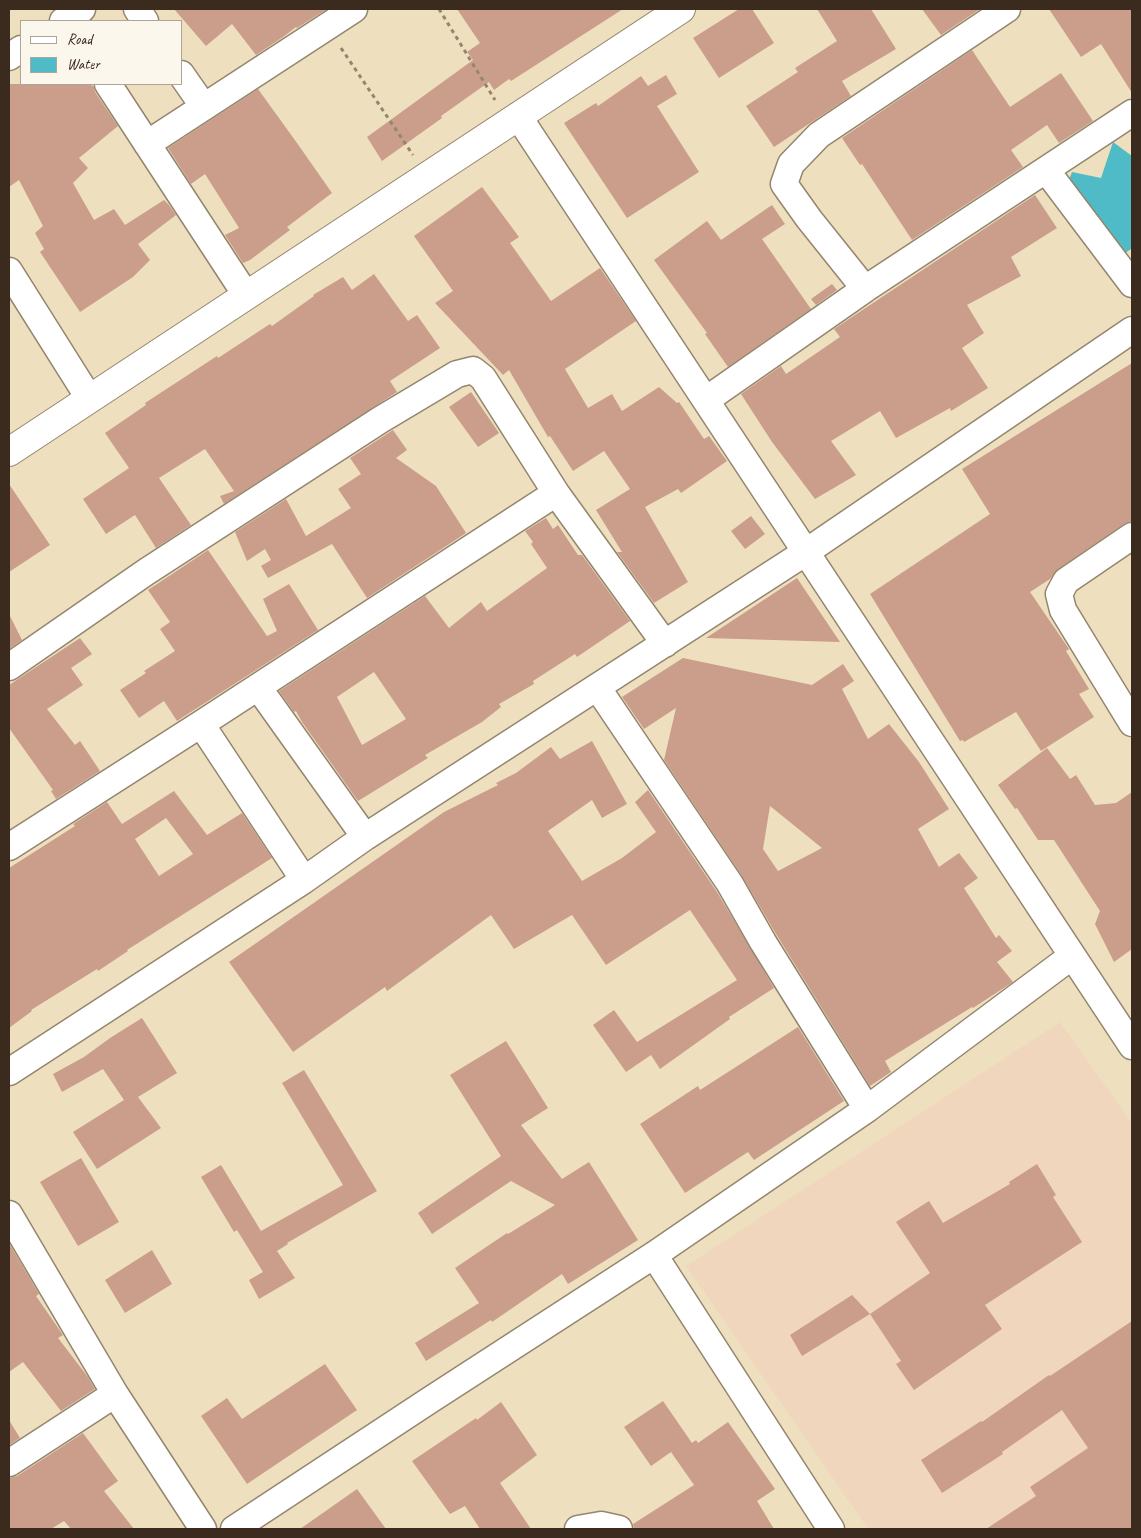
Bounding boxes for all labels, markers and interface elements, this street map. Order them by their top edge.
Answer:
legend [20,20,182,85]
text: Road [67,30,92,49]
text: Water [67,55,100,74]

